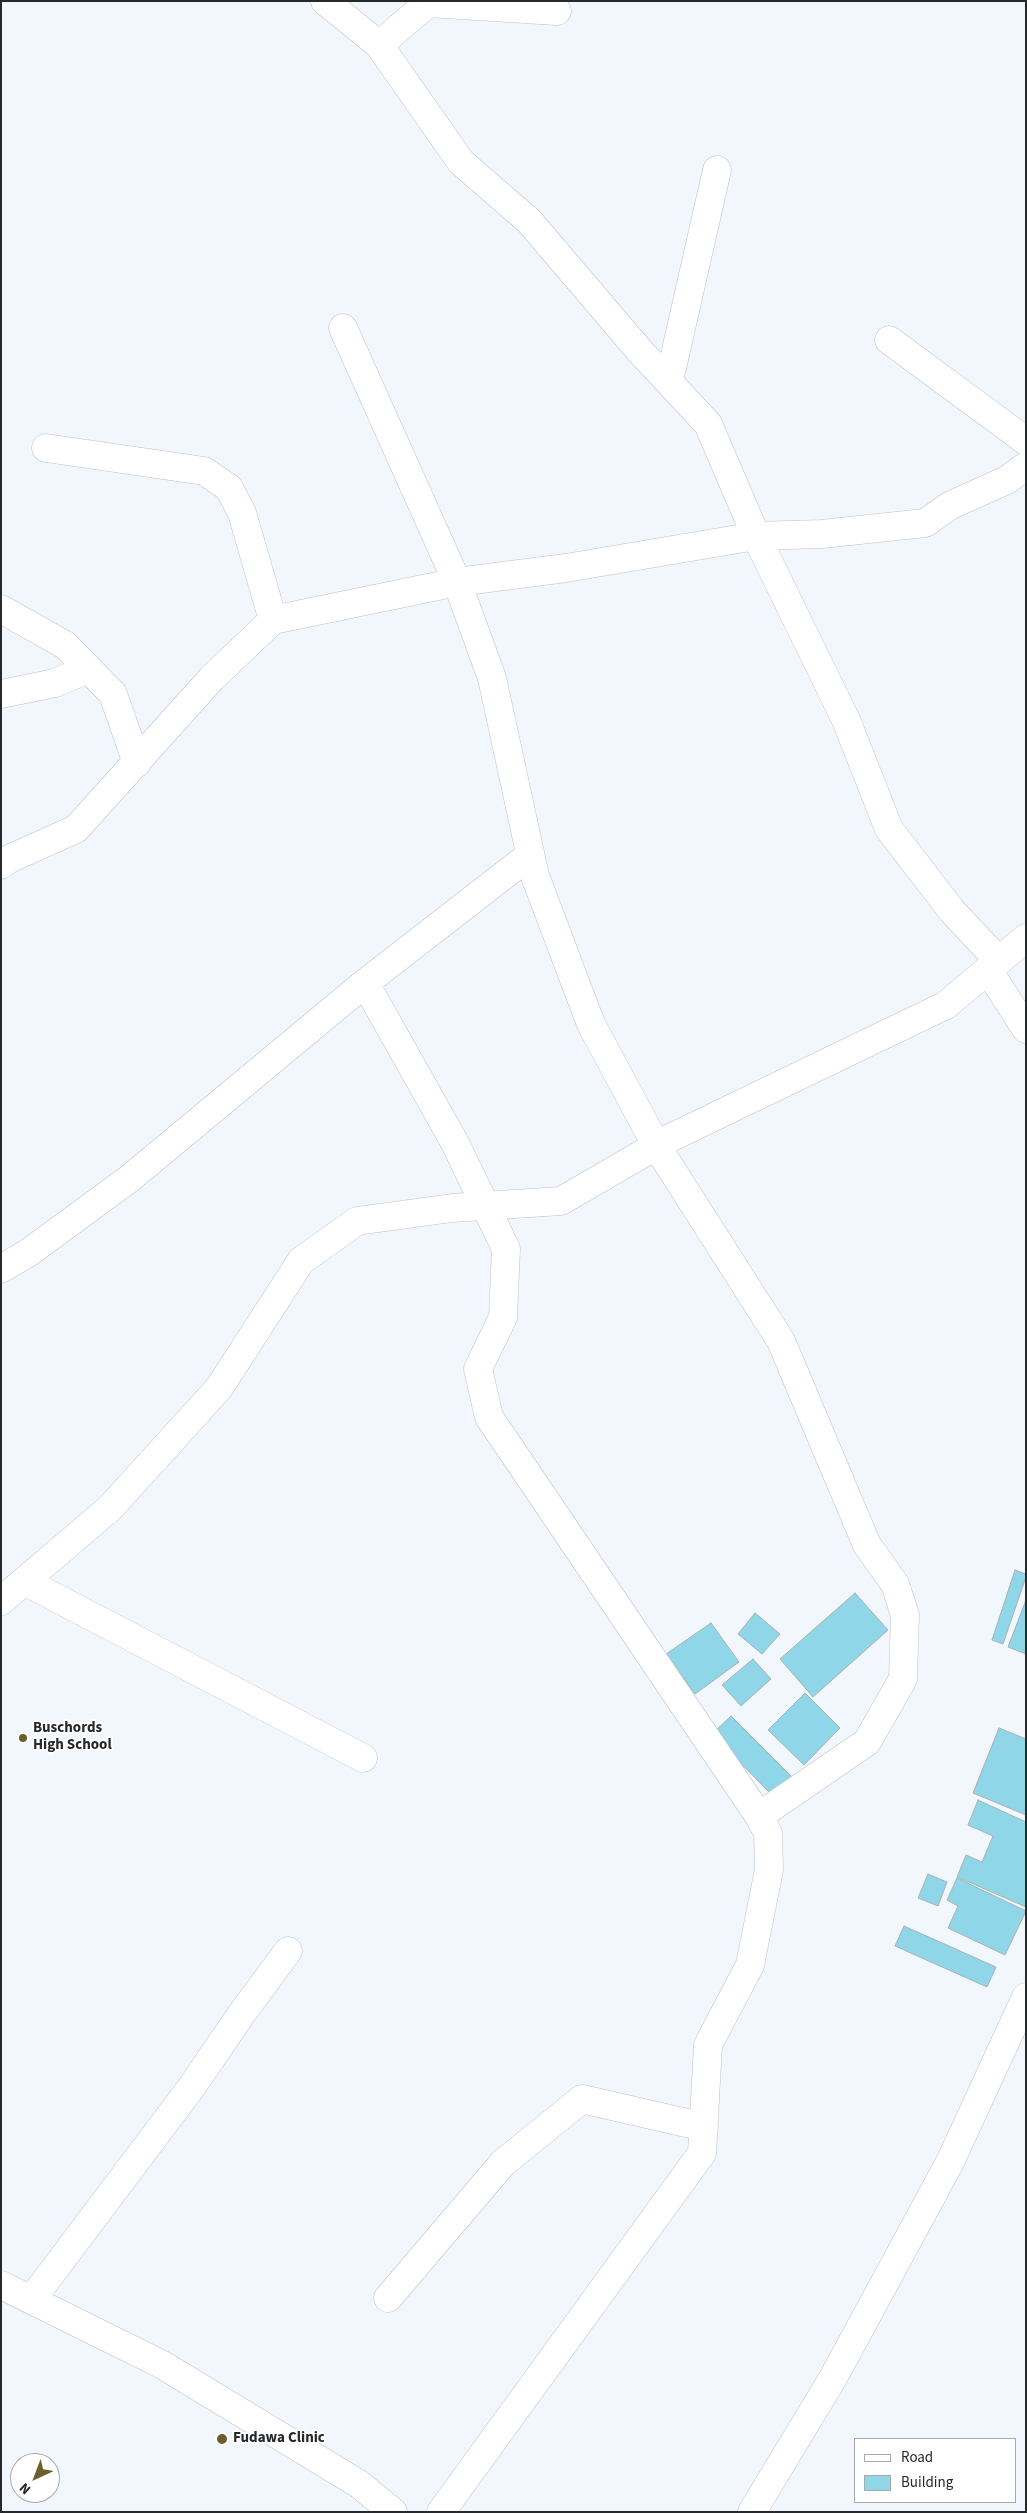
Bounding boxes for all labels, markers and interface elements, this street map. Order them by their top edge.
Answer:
place label: Buschords High School [33,1720,112,1755]
marker: Buschords High School [17,1732,29,1744]
place label: Fudawa Clinic [233,2430,325,2448]
marker: Fudawa Clinic [215,2432,229,2446]
legend [854,2438,1017,2503]
text: Road [901,2447,933,2468]
north arrow [10,2453,60,2503]
text: Building [901,2472,953,2493]
text: N [15,2478,36,2499]

